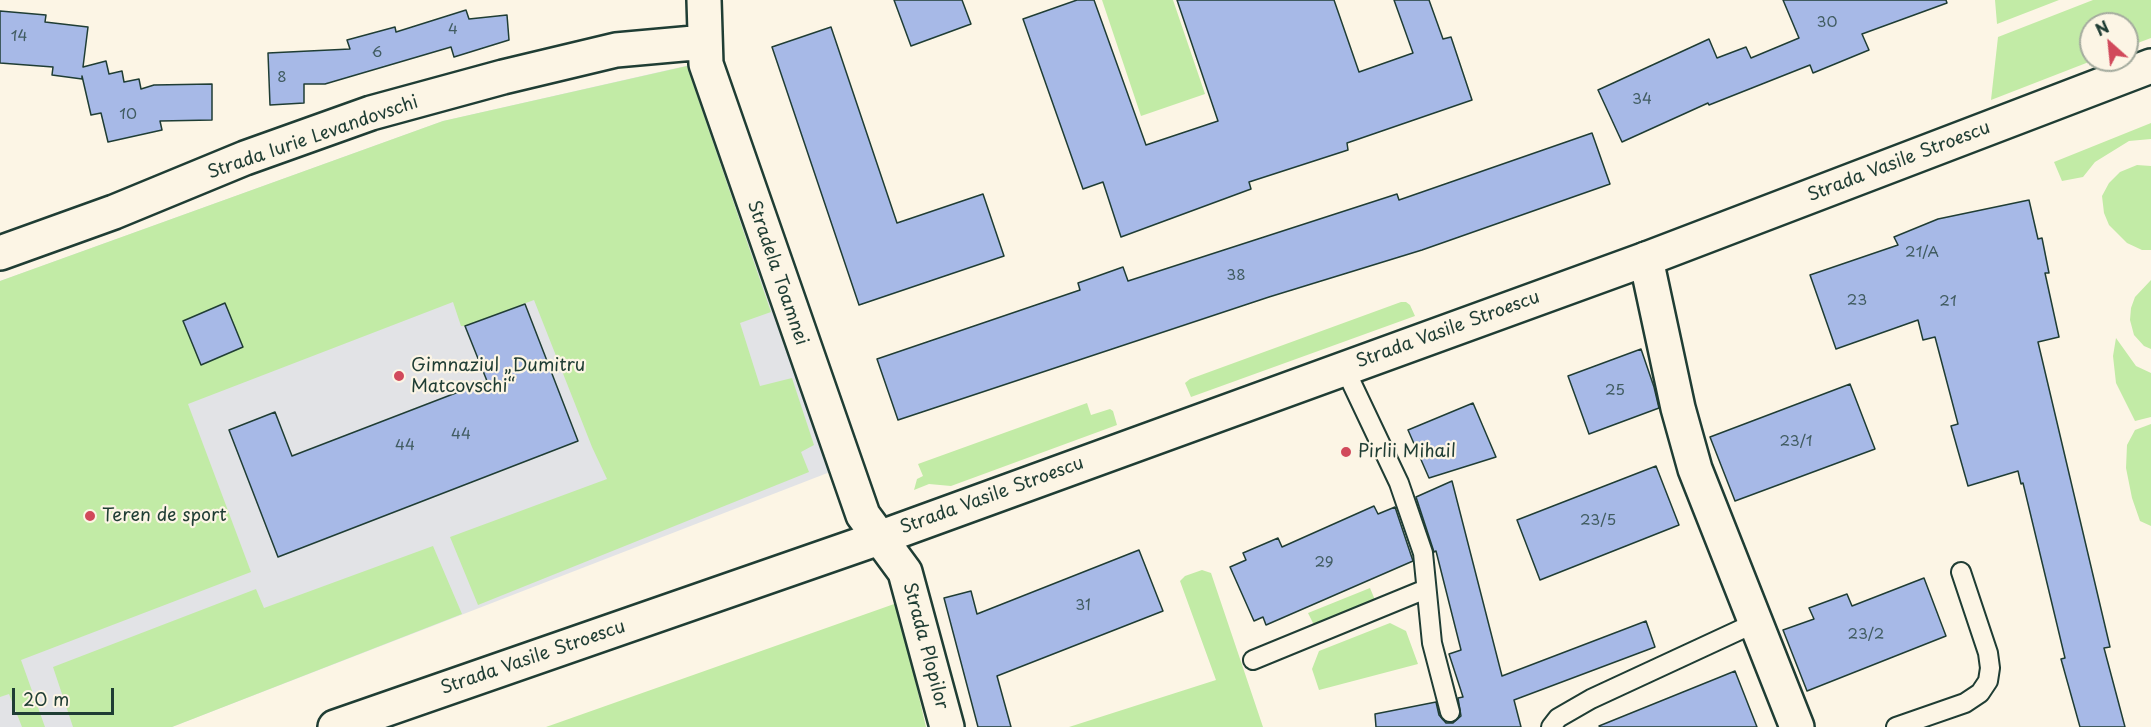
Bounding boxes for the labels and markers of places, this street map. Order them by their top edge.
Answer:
place label: Gimnaziul „Dumitru Matcovschi“ [411,355,585,398]
marker: Gimnaziul „Dumitru Matcovschi“ [392,369,406,383]
place label: Pirlii Mihail [1358,441,1456,463]
marker: Pirlii Mihail [1339,445,1353,459]
place label: Teren de sport [102,505,227,527]
marker: Teren de sport [83,509,97,523]

